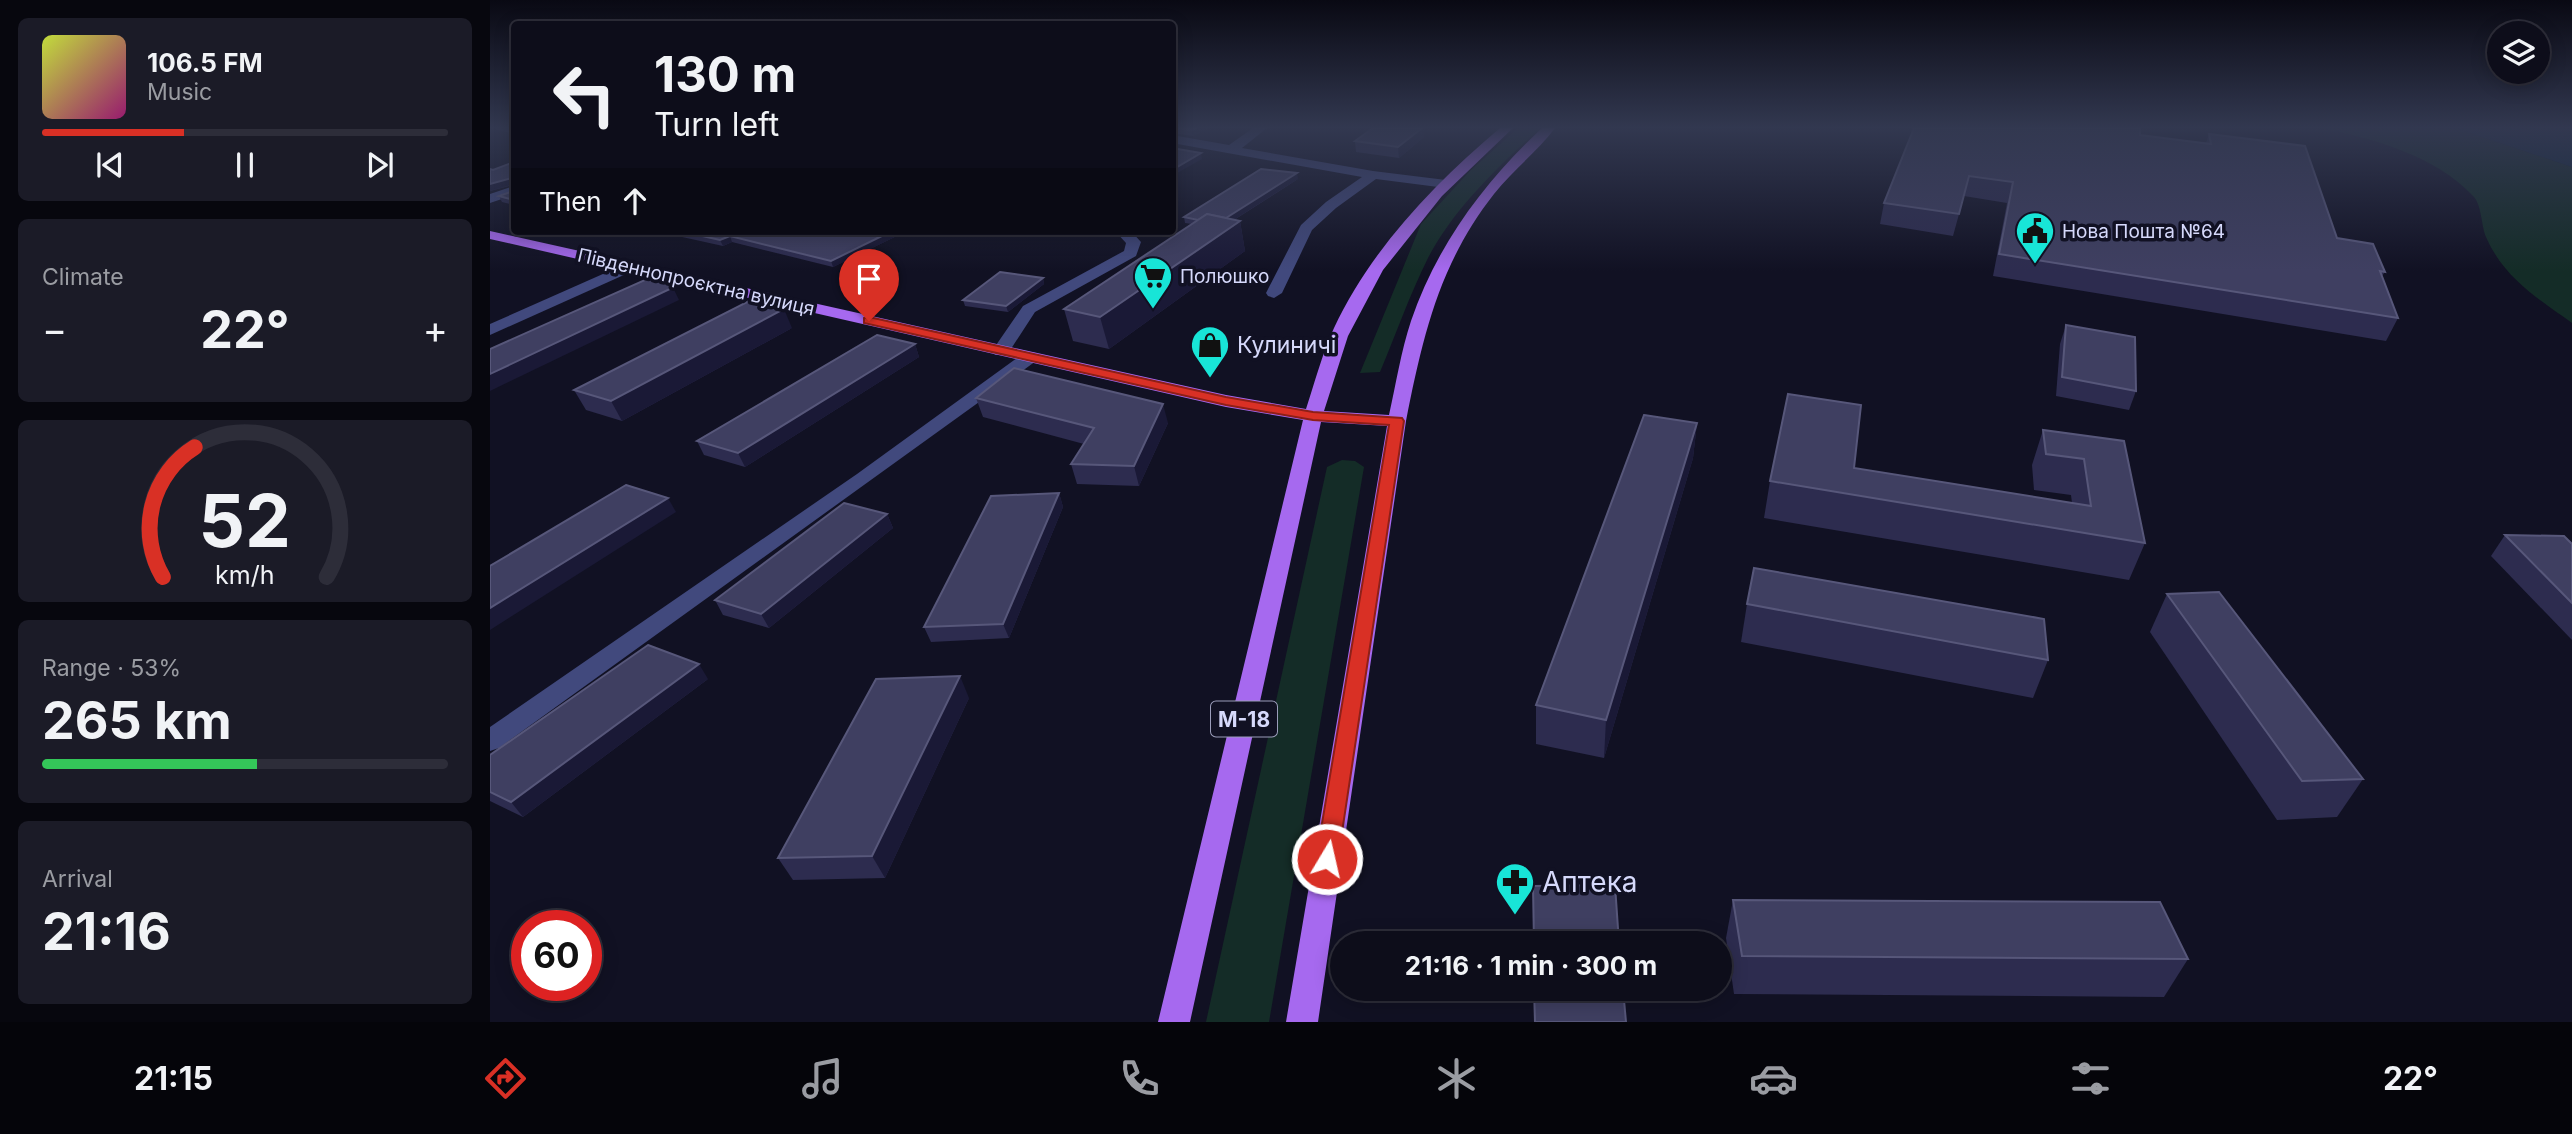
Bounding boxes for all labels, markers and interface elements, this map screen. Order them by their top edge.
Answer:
map controls [2487,21,2550,84]
button: layers [2487,21,2550,84]
text: 130 m [654,45,796,104]
text: 106.5 FM [147,47,263,78]
icon: left [539,49,630,140]
text: Music [147,78,212,106]
text: Turn left [654,105,779,144]
icon: previous [91,146,129,184]
icon: pause [226,146,264,184]
icon: next [361,146,399,184]
icon: ahead [616,182,654,220]
text: Then [539,186,602,217]
public building icon: Нова Пошта №64 [2014,210,2056,265]
place label: Нова Пошта №64 [2062,220,2225,243]
street label: Південнопроєктна вулиця [575,244,817,320]
pin [839,249,899,321]
supermarket icon: Полюшко [1132,255,1174,310]
icon: arrive [850,260,888,298]
text: Climate [42,263,124,291]
place label: Полюшко [1180,265,1269,288]
text: 22° [200,298,290,361]
text: − [42,306,67,352]
text: + [423,306,448,352]
shop icon: Кулиничі [1189,324,1231,379]
place label: Кулиничі [1237,331,1336,359]
text: 52 [199,476,291,565]
text: km/h [215,560,275,590]
text: Range · 53% [42,654,181,682]
text: 265 km [42,689,232,752]
road number: М-18 [1211,702,1277,736]
position arrow [1290,822,1364,896]
pharmacy icon: Аптека [1494,861,1536,916]
text: Arrival [42,865,113,893]
place label: Аптека [1542,865,1638,899]
text: 21:16 [42,900,171,963]
speed limit sign: 60 [511,910,602,1001]
text: 21:16 · 1 min · 300 m [1405,950,1657,981]
icon: directions [481,1054,530,1103]
icon: music [798,1054,847,1103]
icon: phone [1115,1054,1164,1103]
icon: climate [1432,1054,1481,1103]
icon: car [1749,1054,1798,1103]
icon: filters [2066,1054,2115,1103]
text: 21:15 [134,1059,213,1098]
text: 22° [2383,1059,2438,1098]

